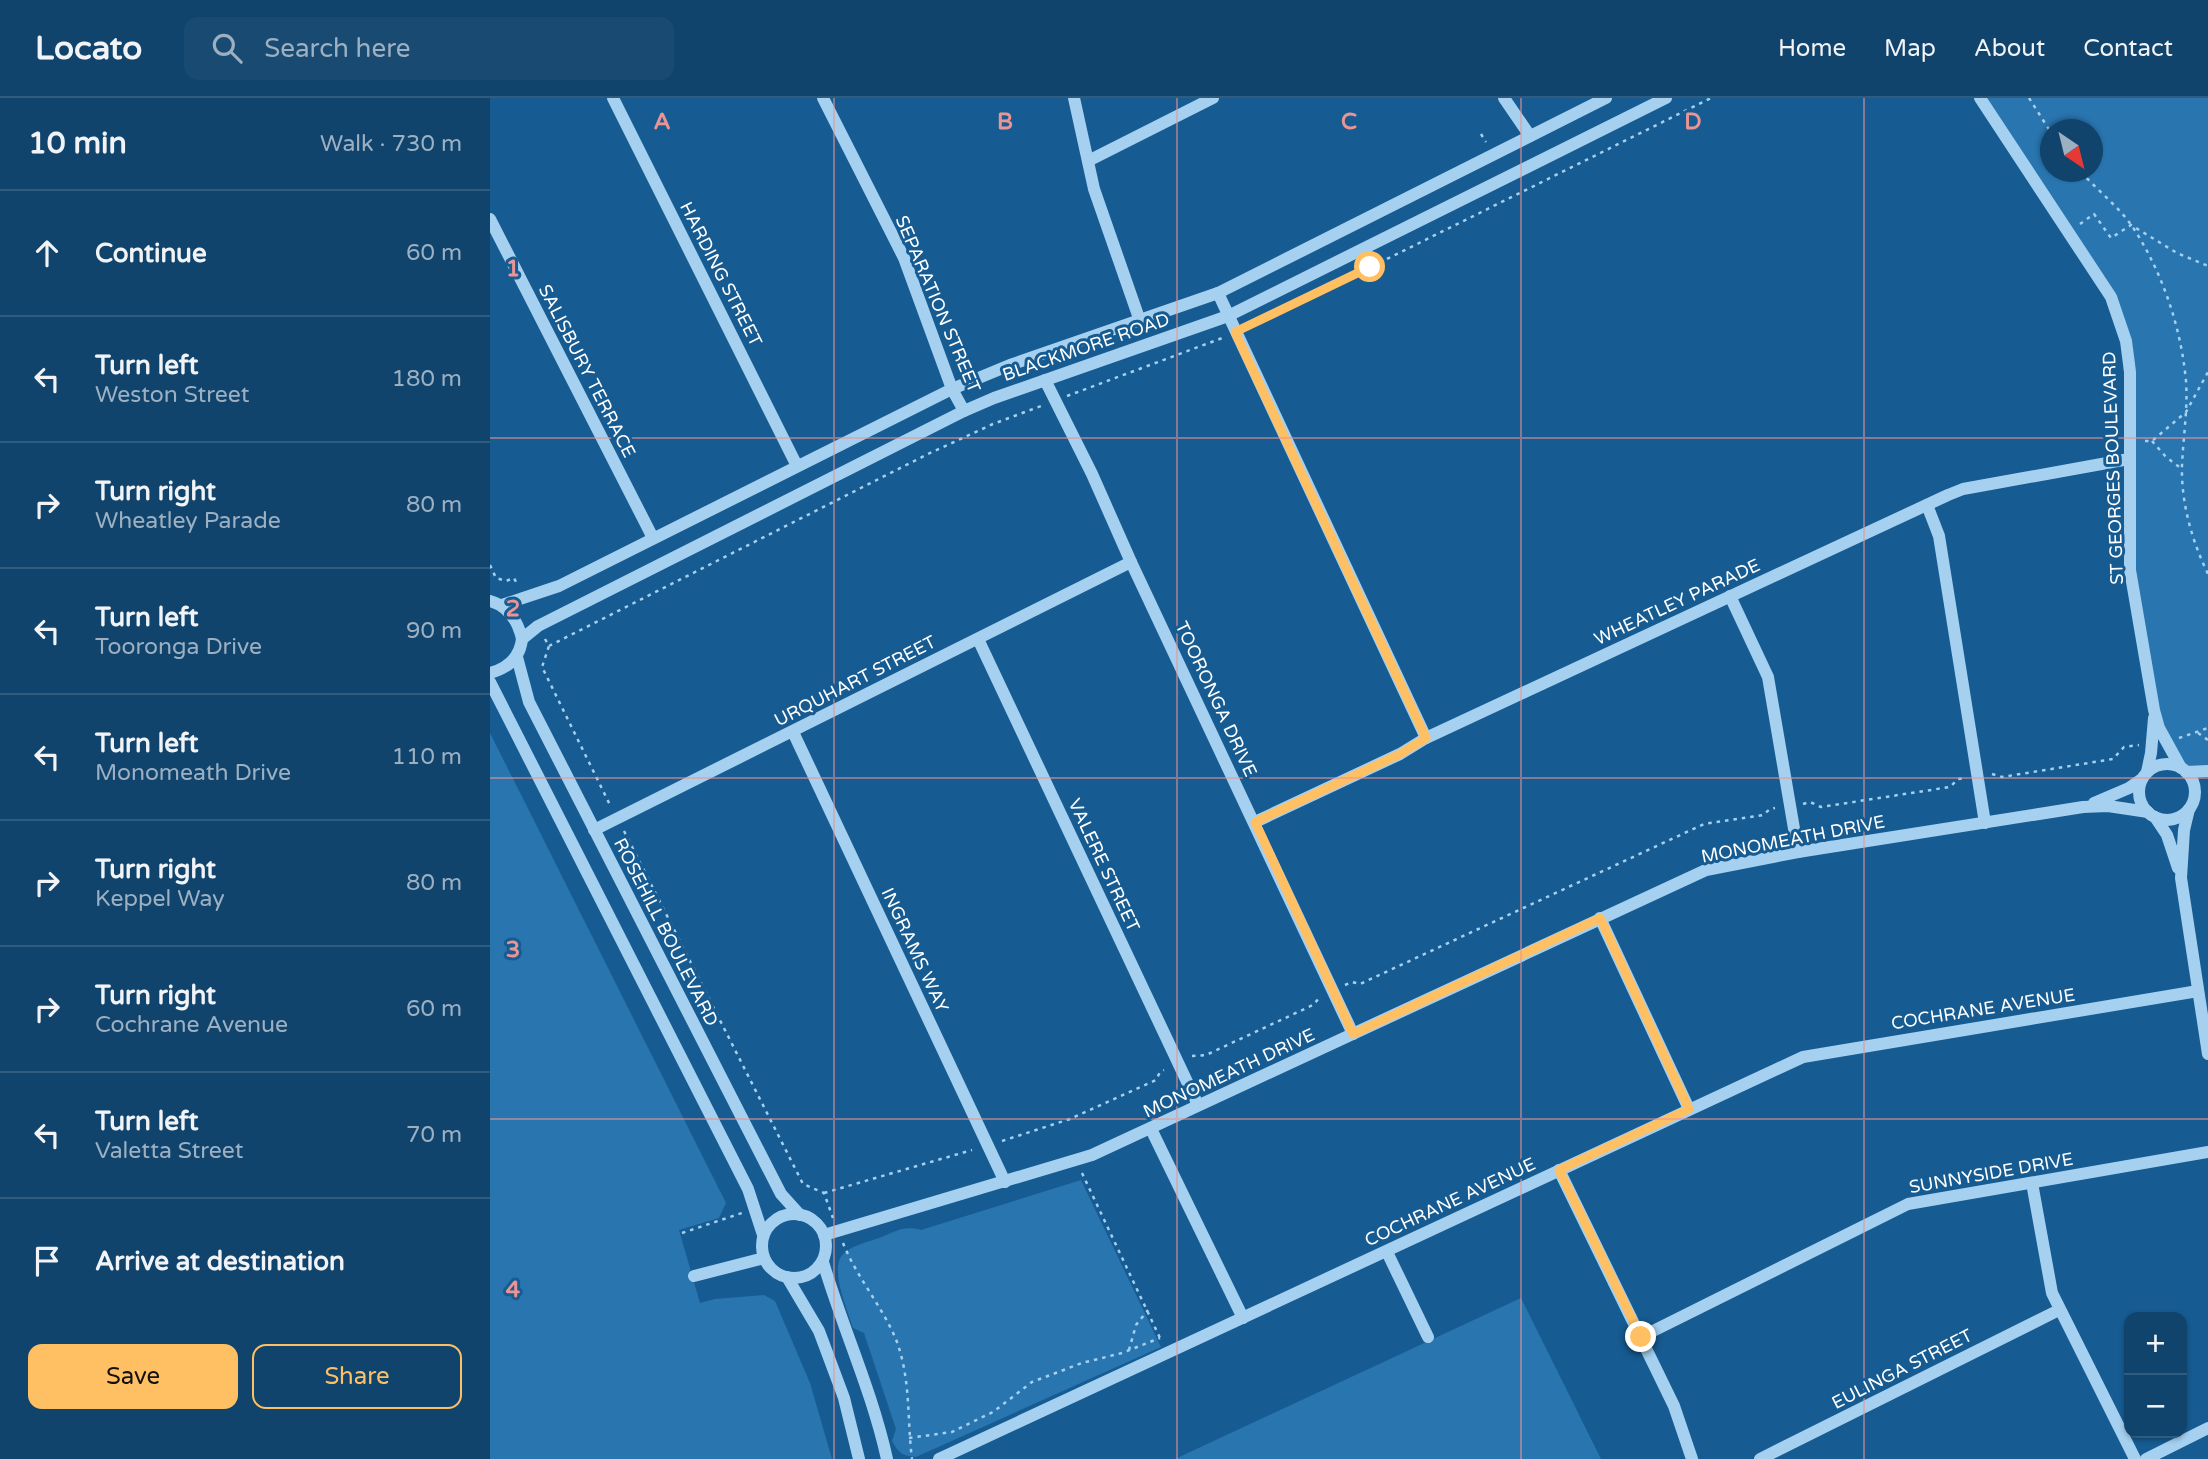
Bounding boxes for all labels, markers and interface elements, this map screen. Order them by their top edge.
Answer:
search box [184,17,674,80]
text: Locato [35,29,142,68]
icon: search [208,29,246,67]
text: Search here [264,33,410,64]
text: Home [1778,34,1846,63]
text: Map [1884,34,1936,63]
text: About [1974,34,2045,63]
text: Contact [2083,34,2173,63]
text: A [653,108,671,136]
text: B [997,108,1013,136]
text: C [1341,108,1357,136]
text: D [1684,108,1702,136]
north arrow [2040,119,2103,182]
text: 10 min [28,125,127,162]
text: Walk · 730 m [320,130,462,158]
street label: HARDING STREET [675,198,767,350]
street label: SEPARATION STREET [891,212,985,396]
icon: ahead [28,234,66,272]
text: Continue [95,238,207,269]
text: 60 m [406,239,462,267]
route start [1354,251,1385,282]
text: 1 [506,255,520,283]
street label: SALISBURY TERRACE [534,281,640,461]
street label: BLACKMORE ROAD [1000,308,1172,386]
text: Turn left [95,350,198,381]
street label: ST GEORGES BOULEVARD [2098,351,2128,585]
icon: left [28,360,66,398]
text: 180 m [392,365,462,393]
text: Weston Street [95,381,250,409]
text: Turn right [95,476,216,507]
icon: right [28,486,66,524]
text: 80 m [406,491,462,519]
text: Wheatley Parade [95,507,281,535]
street label: WHEATLEY PARADE [1591,554,1763,650]
text: 2 [506,595,520,623]
text: Turn left [95,602,198,633]
icon: left [28,612,66,650]
text: 90 m [406,617,462,645]
street label: TOORONGA DRIVE [1170,618,1262,780]
street label: URQUHART STREET [771,631,939,731]
text: Tooronga Drive [95,633,262,661]
text: Turn left [95,728,198,759]
icon: left [28,738,66,776]
text: 110 m [392,743,462,771]
text: Monomeath Drive [95,759,291,787]
street label: VALERE STREET [1064,795,1144,935]
street label: MONOMEATH DRIVE [1699,810,1887,868]
street label: ROSEHILL BOULEVARD [609,834,723,1030]
text: Turn right [95,854,216,885]
icon: right [28,864,66,902]
text: 80 m [406,869,462,897]
street label: INGRAMS WAY [877,884,954,1016]
text: Keppel Way [95,885,225,913]
text: 3 [506,936,520,964]
text: Turn right [95,980,216,1011]
street label: COCHRANE AVENUE [1889,984,2077,1034]
icon: right [28,990,66,1028]
text: 60 m [406,995,462,1023]
text: Cochrane Avenue [95,1011,288,1039]
street label: MONOMEATH DRIVE [1140,1024,1318,1122]
text: Turn left [95,1106,198,1137]
icon: left [28,1116,66,1154]
text: 70 m [406,1121,462,1149]
text: Valetta Street [95,1137,244,1165]
street label: SUNNYSIDE DRIVE [1907,1148,2075,1198]
street label: COCHRANE AVENUE [1361,1153,1539,1251]
icon: arrive [28,1242,66,1280]
text: Arrive at destination [95,1246,345,1277]
text: 4 [506,1276,521,1304]
map controls [2124,1312,2187,1438]
button: + [2124,1312,2187,1375]
route end [1625,1321,1656,1352]
street label: EULINGA STREET [1828,1324,1976,1414]
button: Save [28,1344,238,1409]
button: Share [252,1344,462,1409]
button: − [2124,1375,2187,1438]

